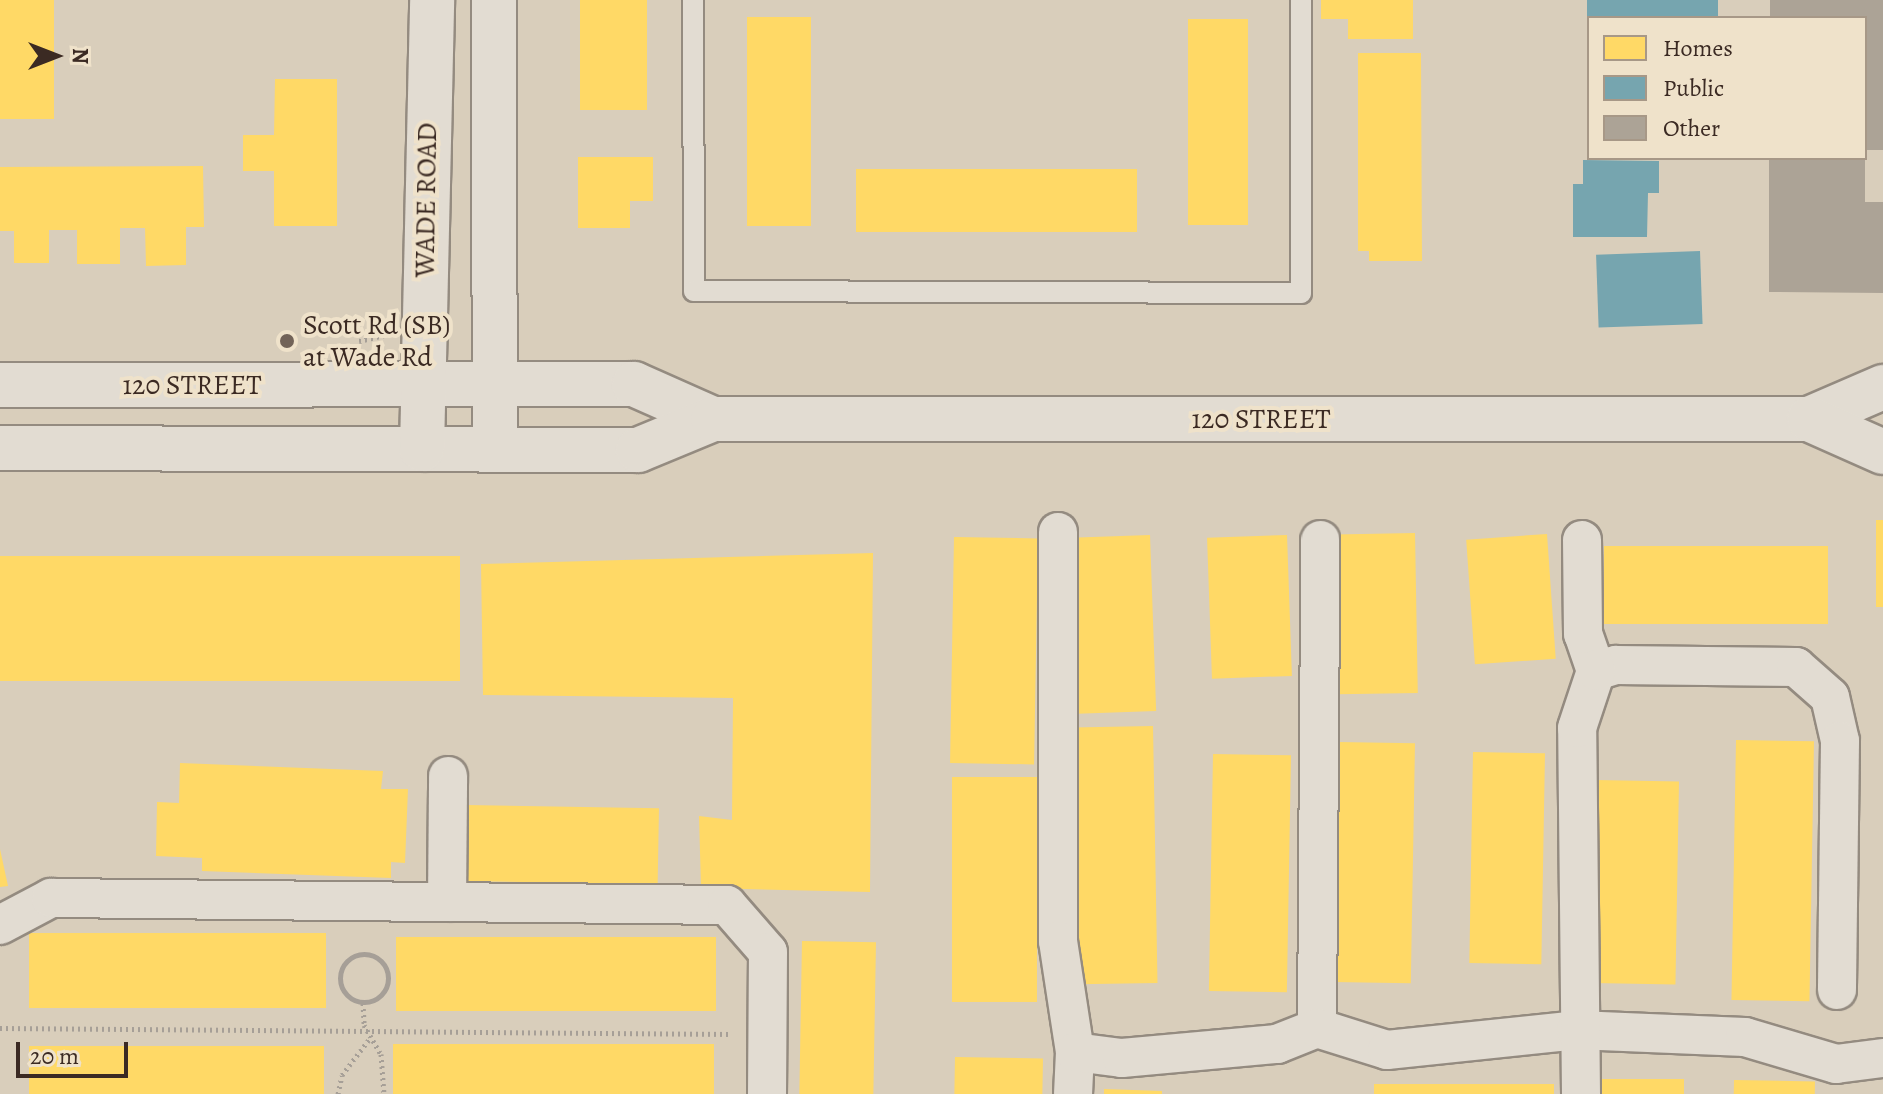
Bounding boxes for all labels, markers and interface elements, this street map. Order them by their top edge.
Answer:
north arrow [16,16,96,96]
legend [1587,16,1867,160]
text: Homes [1663,32,1733,64]
text: N [65,48,95,64]
text: Public [1663,72,1724,104]
text: Other [1663,112,1720,144]
street label: WADE ROAD [408,122,444,278]
place label: Scott Rd (SB) at Wade Rd [303,308,450,374]
marker: Scott Rd (SB) at Wade Rd [278,332,296,350]
street label: 120 STREET [123,368,261,402]
street label: 120 STREET [1192,402,1330,436]
scale bar [20,1026,132,1076]
text: 20 m [30,1040,79,1072]

